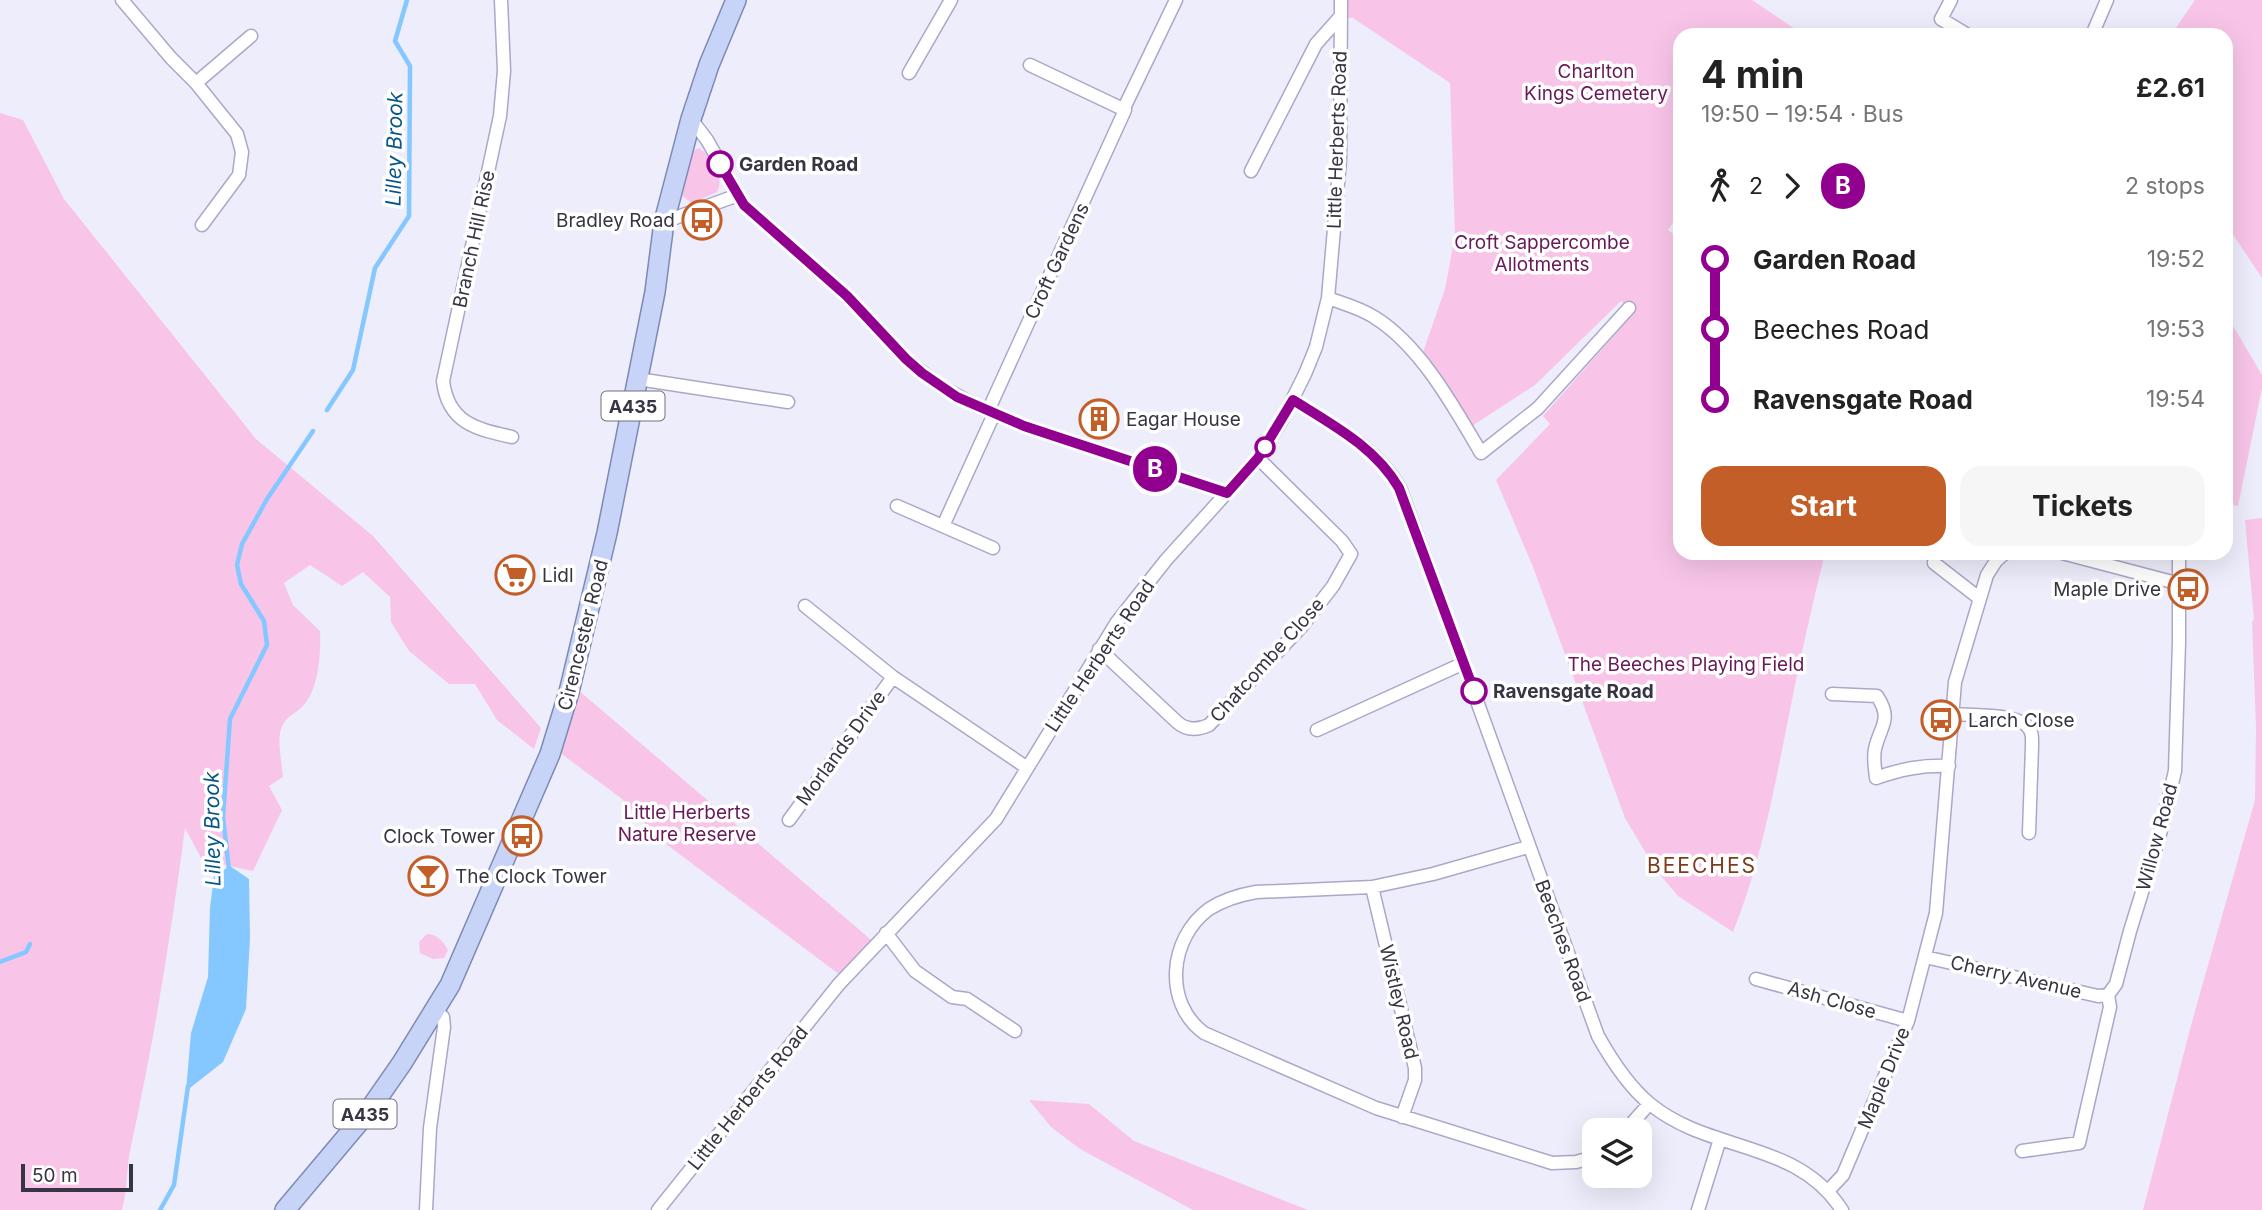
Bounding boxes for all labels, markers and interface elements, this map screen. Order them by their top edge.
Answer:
street label: Little Herberts Road [1322,50,1352,230]
text: 4 min [1701,51,1804,97]
park label: Charlton Kings Cemetery [1524,60,1668,105]
text: £2.61 [2136,72,2205,103]
water label: Lilley Brook [381,91,408,206]
text: 19:50 – 19:54 · Bus [1701,100,1904,128]
marker: Garden Road [707,151,733,177]
place label: Garden Road [739,153,858,176]
icon: walk [1701,167,1739,205]
icon: forward [1773,167,1811,205]
street label: Branch Hill Rise [448,168,500,310]
text: B [1835,171,1851,200]
text: 2 [1749,172,1763,200]
text: 2 stops [2125,172,2205,200]
bus stop icon: Bradley Road [681,199,723,241]
street label: Croft Gardens [1020,199,1094,323]
place label: Bradley Road [556,209,675,232]
park label: Croft Sappercombe Allotments [1454,231,1630,276]
text: Garden Road [1753,244,1916,275]
text: 19:52 [2147,245,2205,273]
text: Beeches Road [1753,314,1929,345]
text: 19:53 [2147,315,2205,343]
text: Ravensgate Road [1753,384,1973,415]
text: 19:54 [2146,385,2205,413]
road number: A435 [602,392,664,420]
building icon: Eagar House [1078,398,1120,440]
place label: Eagar House [1126,408,1241,431]
unlabelled marker [1255,437,1275,457]
line badge: B [1132,446,1178,492]
text: B [1147,454,1163,483]
button: Start [1701,466,1946,546]
button: Tickets [1960,466,2205,546]
supermarket icon: Lidl [494,554,536,596]
street label: Cirencester Road [553,557,613,713]
place label: Lidl [542,564,574,587]
bus stop icon: Maple Drive [2167,568,2209,610]
street label: Little Herberts Road [1041,576,1159,736]
place label: Maple Drive [2053,578,2161,601]
street label: Chatcombe Close [1205,593,1329,727]
park label: The Beeches Playing Field [1568,653,1804,676]
marker: Ravensgate Road [1461,678,1487,704]
place label: Ravensgate Road [1493,680,1654,703]
street label: Morlands Drive [792,686,890,810]
bus stop icon: Larch Close [1920,699,1962,741]
place label: Larch Close [1968,709,2075,732]
water label: Lilley Brook [198,771,225,886]
street label: Willow Road [2132,781,2182,893]
park label: Little Herberts Nature Reserve [618,801,756,846]
bus stop icon: Clock Tower [501,815,543,857]
place label: Clock Tower [383,825,495,848]
district label: BEECHES [1647,853,1757,878]
bar icon: The Clock Tower [407,855,449,897]
place label: The Clock Tower [455,865,607,888]
street label: Beeches Road [1530,876,1596,1006]
street label: Wistley Road [1375,943,1423,1061]
street label: Cherry Avenue [1948,951,2084,1003]
street label: Ash Close [1785,976,1879,1024]
street label: Little Herberts Road [683,1021,813,1175]
street label: Maple Drive [1853,1024,1915,1132]
road number: A435 [334,1100,396,1128]
map controls [1582,1118,1652,1188]
button: layers [1582,1118,1652,1188]
scale bar [21,1161,133,1193]
text: 50 m [32,1164,78,1187]

